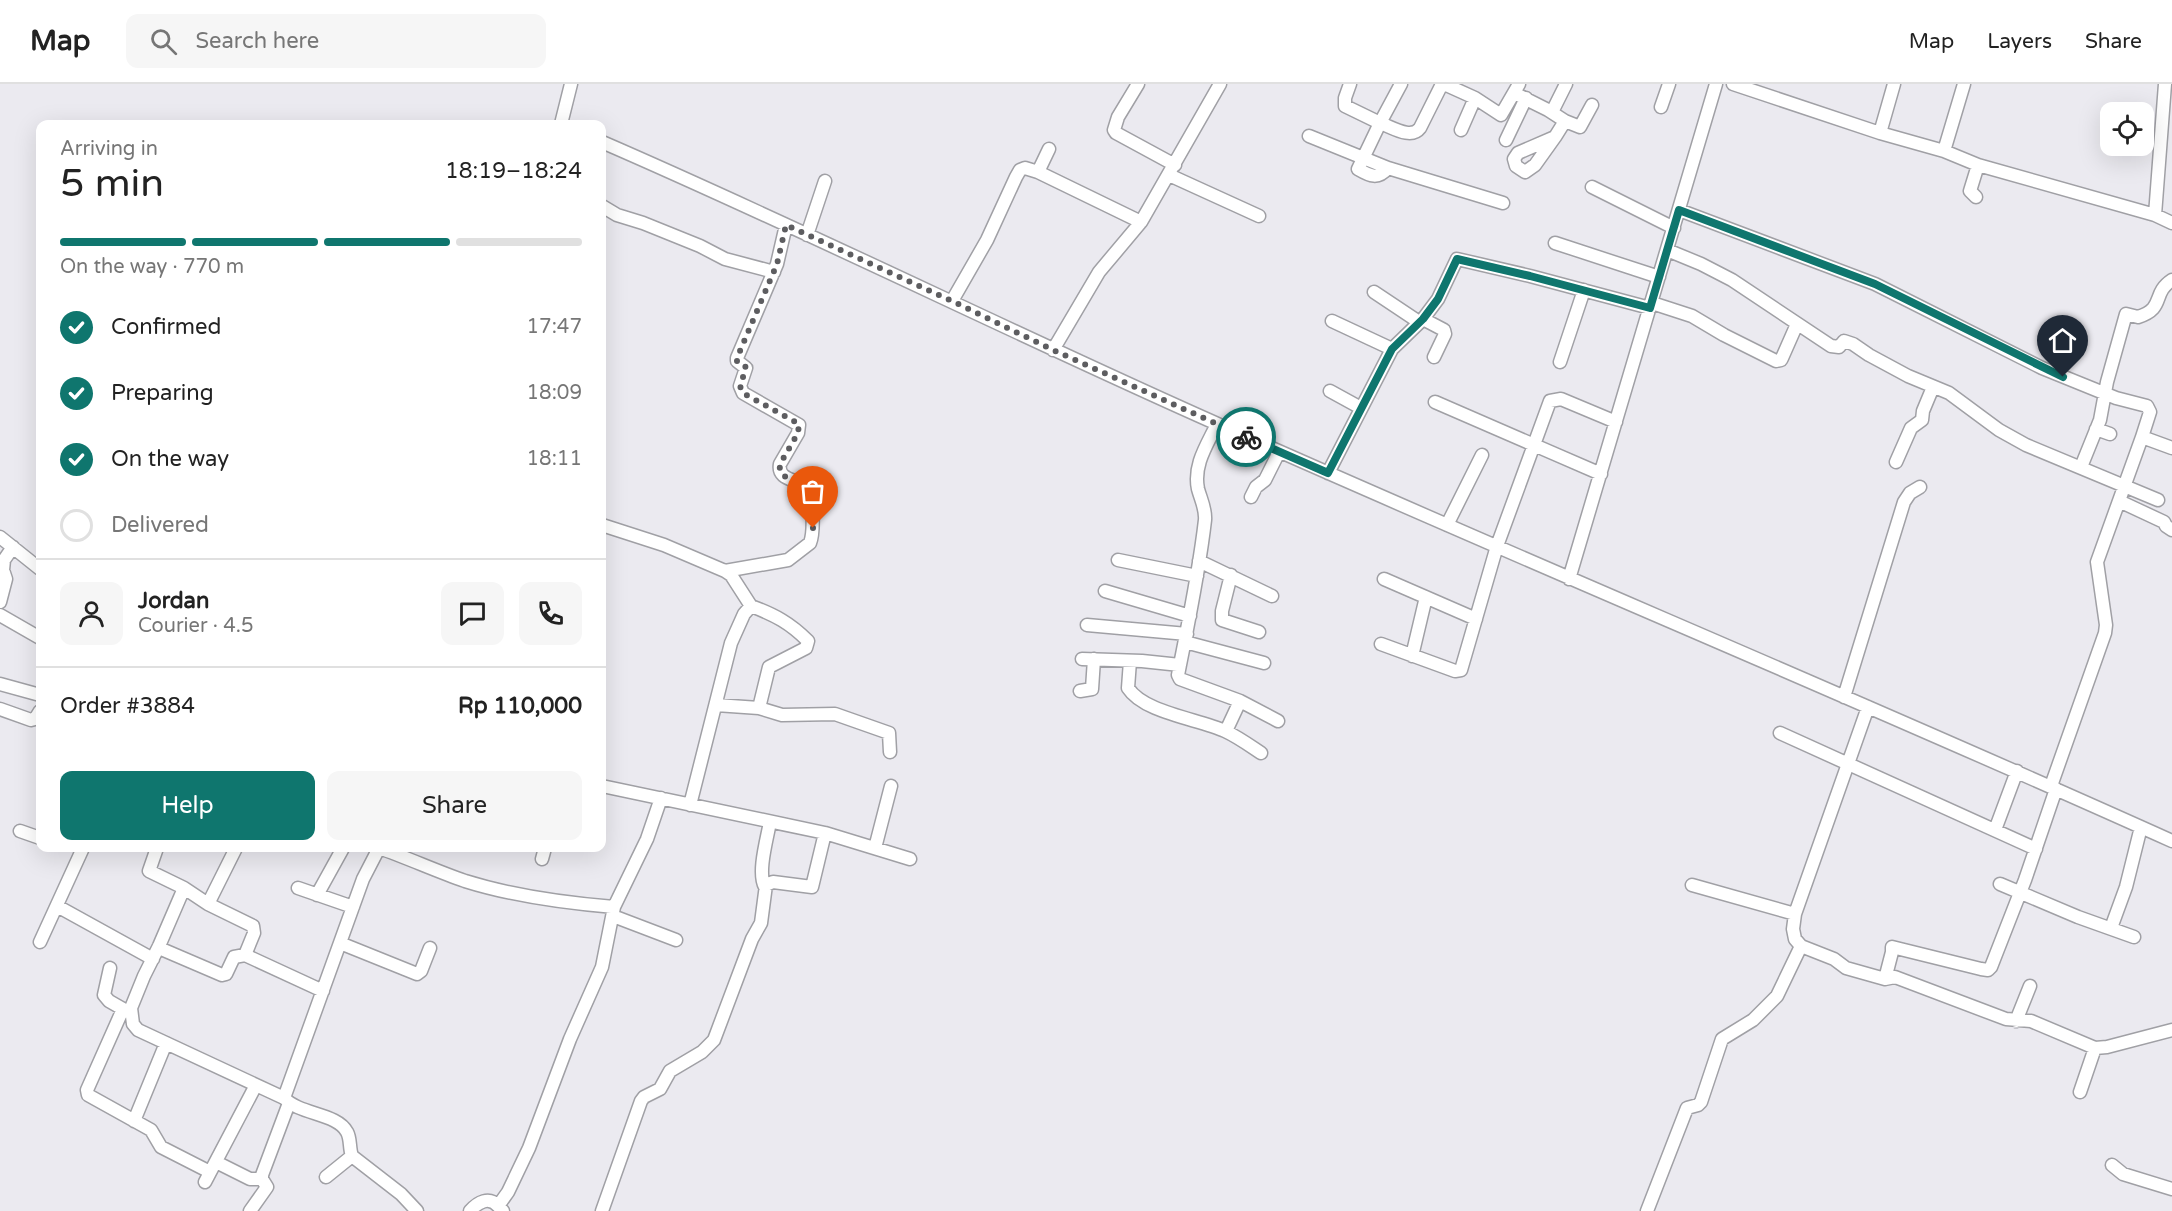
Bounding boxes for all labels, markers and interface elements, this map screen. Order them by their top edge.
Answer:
search box [126,14,546,68]
text: Map [30,24,90,58]
icon: search [147,25,180,58]
text: Search here [195,28,319,54]
text: Map [1909,29,1954,54]
text: Layers [1987,29,2052,54]
text: Share [2085,29,2142,54]
map controls [2100,102,2154,156]
button: locate [2100,102,2154,156]
text: Arriving in [60,137,158,161]
text: 18:19–18:24 [445,158,582,184]
text: 5 min [60,160,164,207]
text: On the way · 770 m [60,255,244,279]
icon: check [60,311,93,344]
text: Confirmed [111,314,221,340]
text: 17:47 [527,315,582,339]
pin [2037,315,2088,377]
icon: home [2046,324,2079,357]
icon: check [60,377,93,410]
text: Preparing [111,380,214,406]
text: 18:09 [527,381,582,405]
courier [1216,407,1276,467]
icon: bike [1230,421,1263,454]
icon: check [60,443,93,476]
text: On the way [111,446,229,472]
text: 18:11 [527,447,582,471]
pin [787,466,838,528]
icon: bag [796,475,829,508]
text: Delivered [111,512,209,538]
button: person [60,582,123,645]
button: chat [441,582,504,645]
button: phone [519,582,582,645]
text: Jordan [138,588,209,614]
text: Courier · 4.5 [138,614,253,638]
text: Order #3884 [60,693,195,719]
text: Rp 110,000 [458,693,582,719]
button: Help [60,771,315,840]
button: Share [327,771,582,840]

